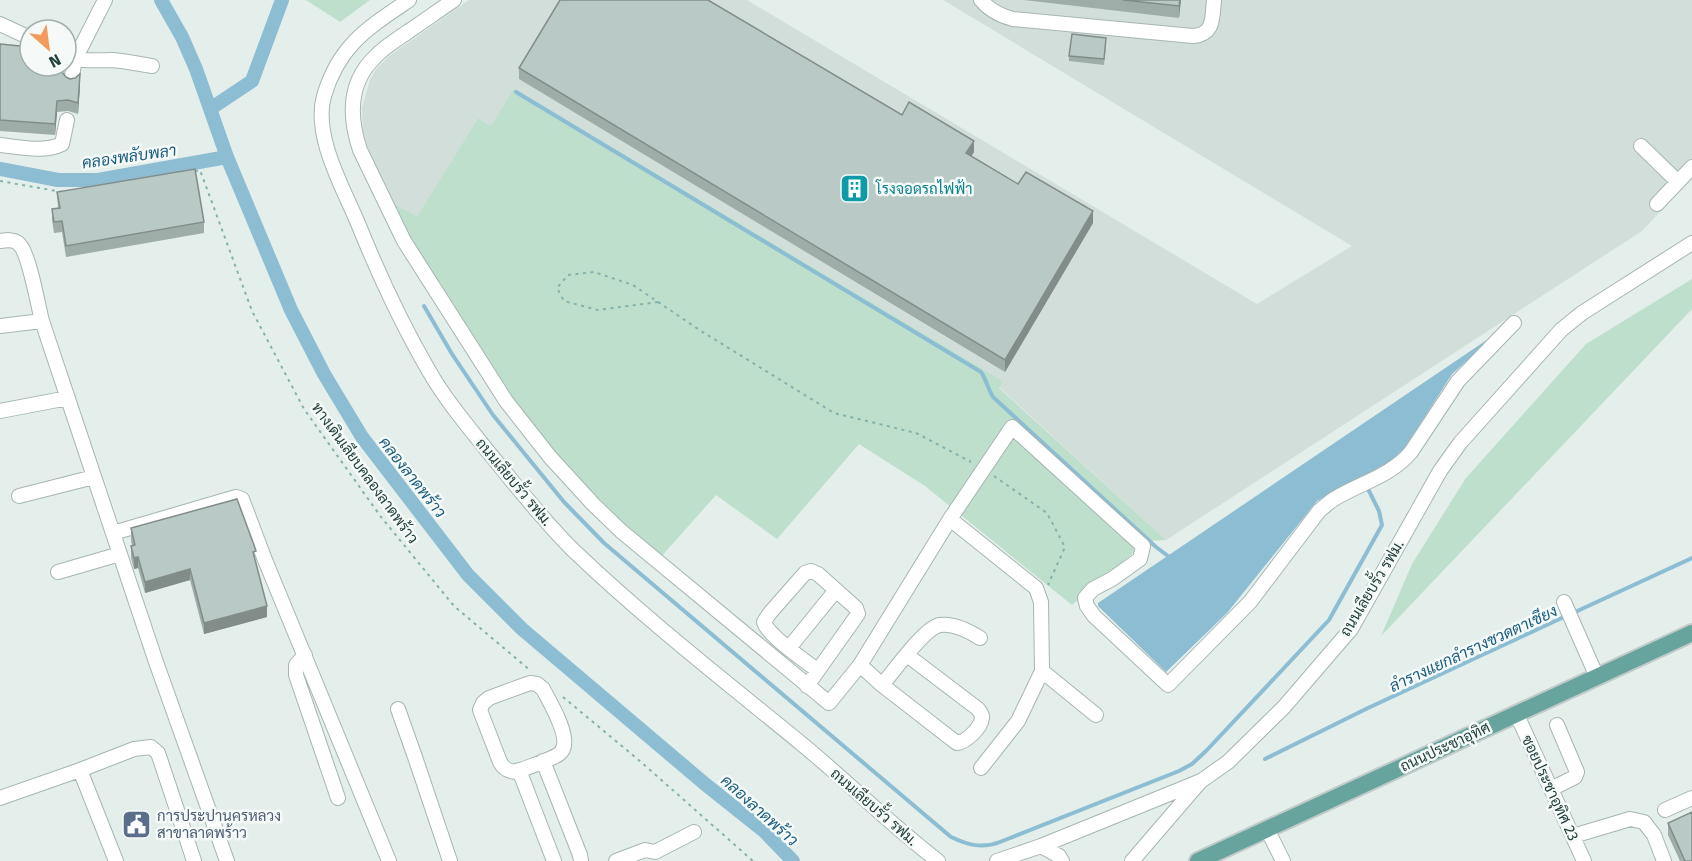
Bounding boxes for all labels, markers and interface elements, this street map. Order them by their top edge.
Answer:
north arrow [18,18,78,78]
text: N [46,50,64,72]
water label: คลองพลับพลา [80,139,178,173]
building icon: โรงจอดรถไฟฟ้า [839,173,871,205]
place label: โรงจอดรถไฟฟ้า [875,179,972,198]
street label: ทางเดินเลียบคลองลาดพร้าว [308,399,422,547]
street label: ถนนเลียบรั้ว รฟม. [472,431,560,530]
water label: คลองลาดพร้าว [375,433,451,521]
street label: ถนนเลียบรั้ว รฟม. [1331,534,1408,639]
water label: ลำรางแยกลำรางชวดตาเชียง [1385,599,1560,696]
street label: ถนนประชาอุทิศ [1397,718,1494,777]
street label: ซอยประชาอุทิศ 23 [1516,732,1582,845]
street label: ถนนเลียบรั้ว รฟม. [827,760,925,850]
water label: คลองลาดพร้าว [717,769,804,850]
place label: การประปานครหลวง สาขาลาดพร้าว [157,807,281,842]
public building icon: การประปานครหลวง สาขาลาดพร้าว [120,809,152,841]

